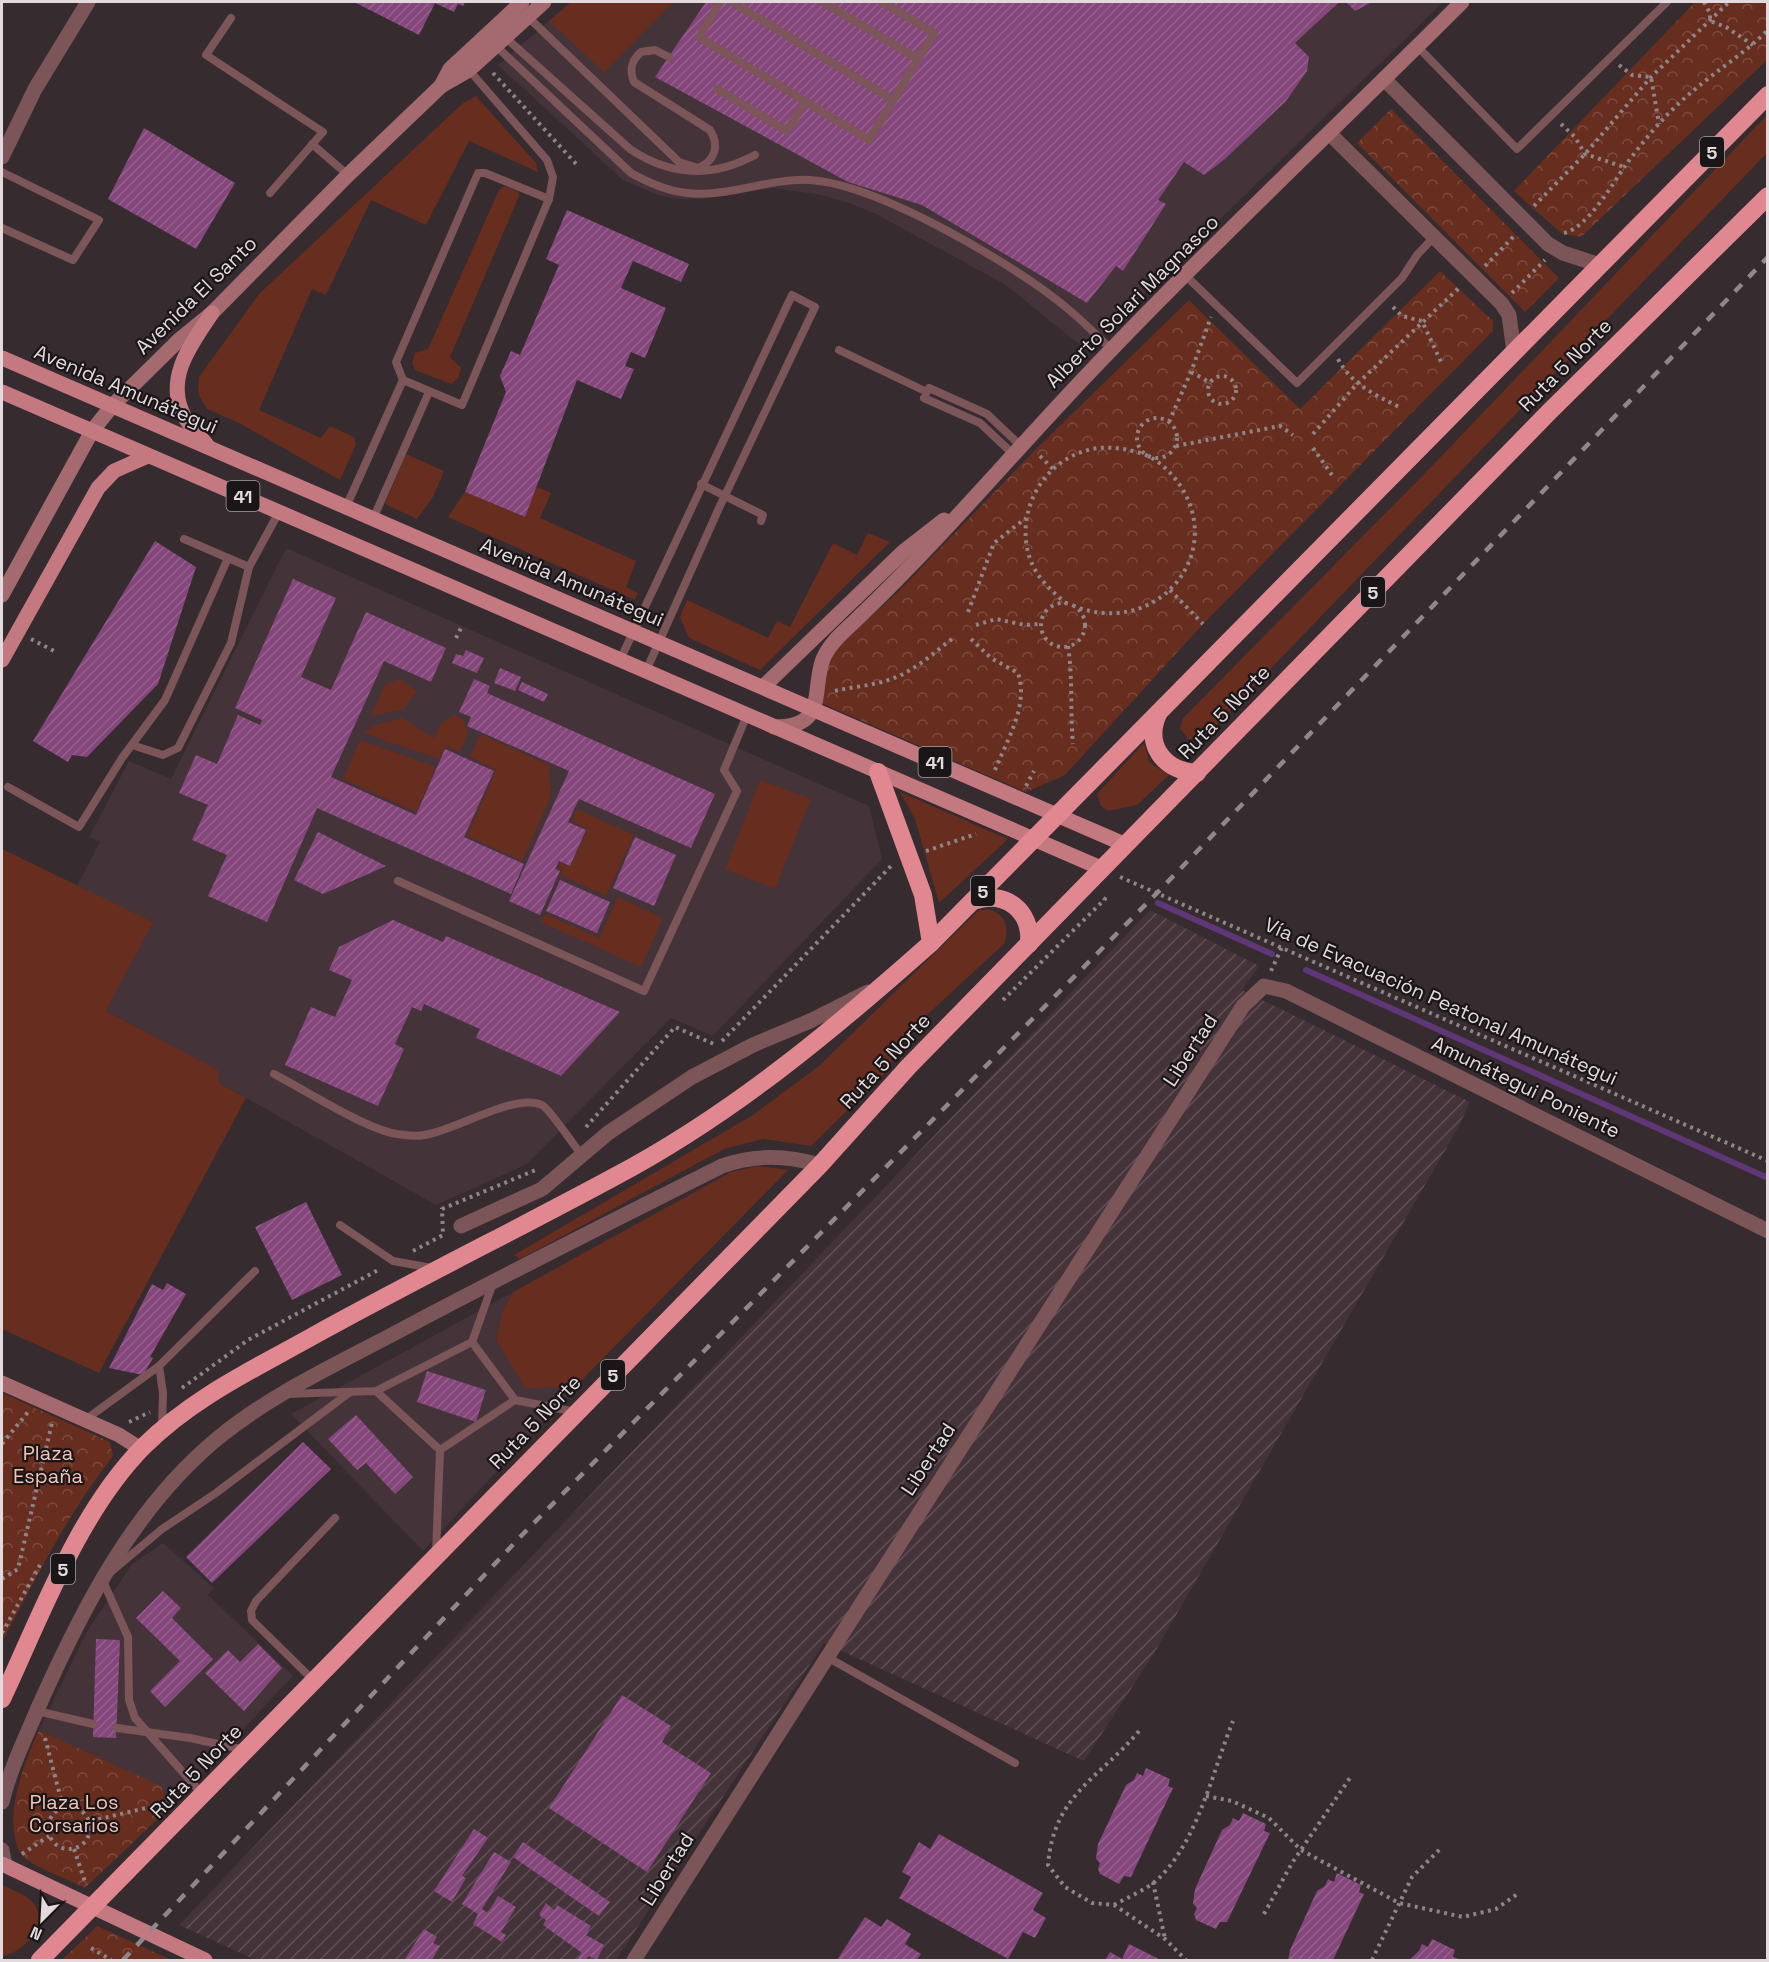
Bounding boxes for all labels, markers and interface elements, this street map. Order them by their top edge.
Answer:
road number: 5 [1700,137,1724,167]
street label: Alberto Solari Magnasco [1040,209,1224,393]
street label: Avenida El Santo [130,230,262,360]
street label: Ruta 5 Norte [1513,313,1617,417]
street label: Avenida Amunátegui [30,339,222,439]
road number: 41 [226,481,260,511]
street label: Avenida Amunátegui [476,532,668,632]
road number: 5 [1361,577,1385,607]
street label: Ruta 5 Norte [1172,659,1276,765]
road number: 41 [918,747,952,777]
road number: 5 [971,876,995,906]
street label: Vía de Evacuación Peatonal Amunátegui [1260,911,1622,1091]
street label: Ruta 5 Norte [834,1008,936,1114]
street label: Libertad [1157,1009,1223,1091]
street label: Amunátegui Poniente [1427,1030,1625,1144]
road number: 5 [601,1360,625,1390]
street label: Ruta 5 Norte [483,1369,587,1475]
street label: Libertad [895,1418,961,1500]
park label: Plaza España [13,1440,83,1489]
road number: 5 [51,1554,75,1584]
street label: Ruta 5 Norte [144,1718,248,1824]
park label: Plaza Los Corsarios [29,1789,119,1838]
street label: Libertad [634,1828,700,1910]
north arrow [12,1890,72,1950]
text: N [27,1921,45,1945]

